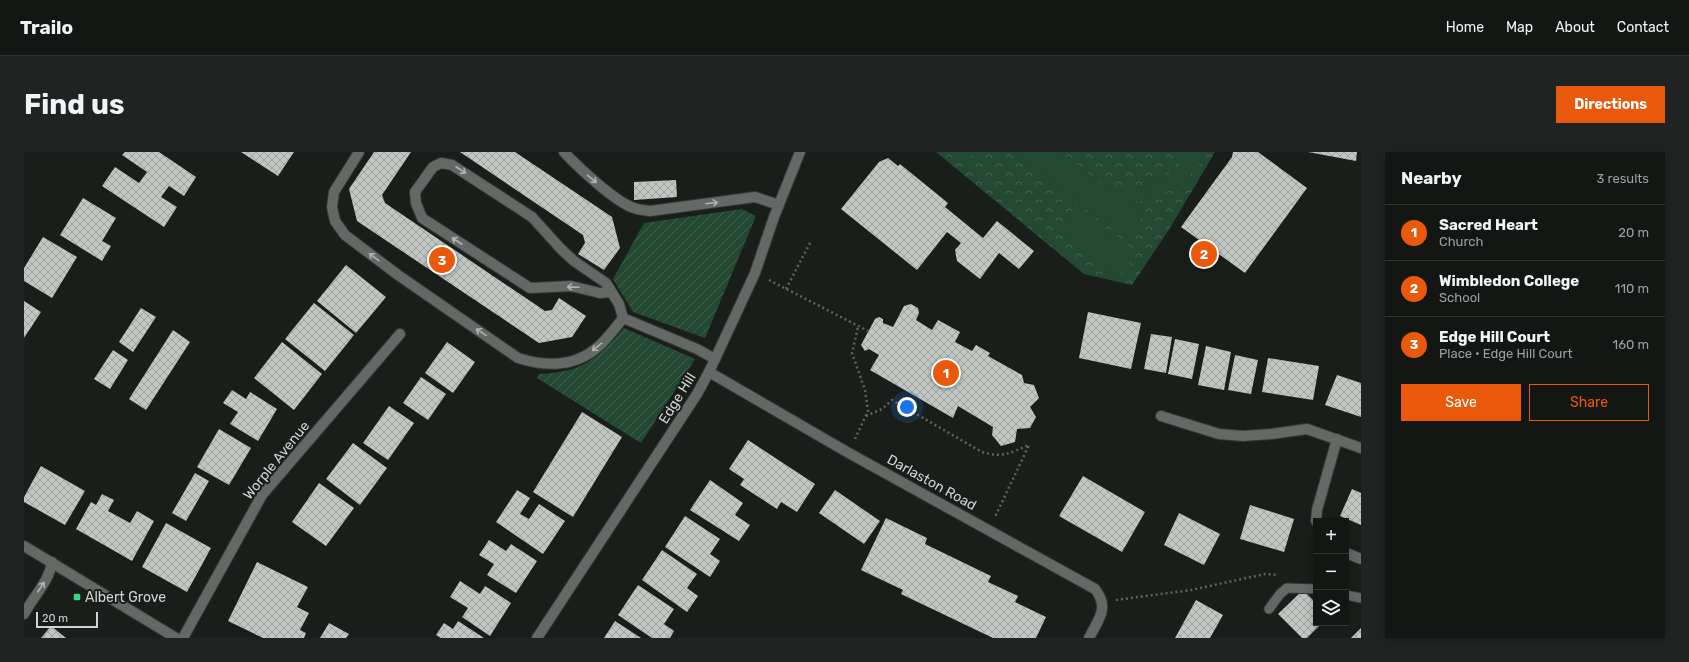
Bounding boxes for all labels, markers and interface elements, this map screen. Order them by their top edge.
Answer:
text: Trailo [20,16,73,39]
text: Home [1446,19,1484,36]
text: Map [1506,19,1533,36]
text: About [1555,19,1595,36]
text: Contact [1617,19,1669,36]
button: Directions [1556,86,1665,123]
text: Find us [24,88,124,121]
one-way arrow [455,166,466,174]
text: Nearby [1401,168,1462,188]
text: 3 results [1597,171,1649,186]
one-way arrow [587,174,598,183]
one-way arrow [705,199,718,206]
text: Sacred Heart [1439,216,1538,234]
text: 1 [1411,225,1417,240]
text: 20 m [1618,225,1649,240]
text: Church [1439,234,1483,249]
one-way arrow [452,237,463,245]
pin: 2 [1191,239,1217,269]
pin: 3 [429,245,455,275]
one-way arrow [369,253,380,261]
text: Wimbledon College [1439,272,1579,290]
text: 2 [1410,281,1418,296]
text: 110 m [1615,281,1649,296]
one-way arrow [567,284,580,291]
text: School [1439,290,1480,305]
one-way arrow [475,328,486,336]
text: Edge Hill Court [1439,328,1550,346]
text: 3 [1410,337,1418,352]
text: 160 m [1613,337,1649,352]
one-way arrow [592,342,603,351]
text: Place · Edge Hill Court [1439,346,1572,361]
pin: 1 [933,358,959,388]
street label: Edge Hill [655,370,700,427]
button: Save [1401,384,1521,421]
button: Share [1529,384,1649,421]
your location [897,397,917,417]
street label: Worple Avenue [240,418,313,503]
street label: Darlaston Road [884,451,979,514]
map controls [1313,518,1349,626]
button: + [1313,518,1349,554]
button: − [1313,554,1349,590]
one-way arrow [37,582,45,593]
place label: Albert Grove [85,589,166,606]
button: layers [1313,590,1349,626]
marker: Albert Grove [72,592,82,602]
scale bar [36,610,98,629]
text: 20 m [42,612,68,625]

